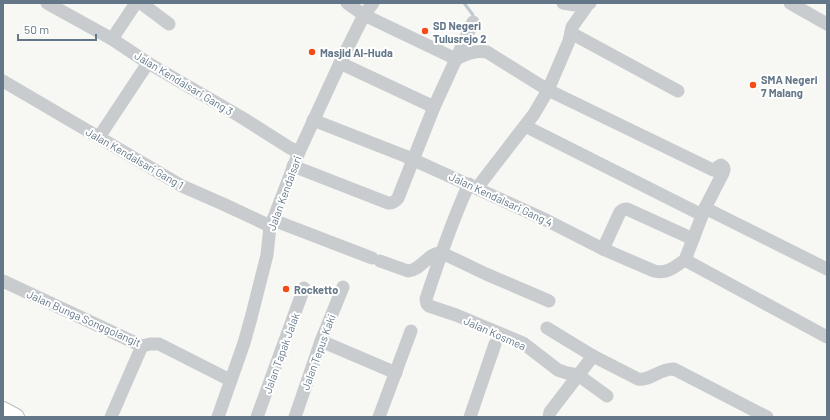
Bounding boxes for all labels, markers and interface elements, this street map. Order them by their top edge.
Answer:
scale bar [18,16,96,42]
place label: SD Negeri Tulusrejo 2 [433,19,486,45]
text: 50 m [24,22,49,36]
marker: SD Negeri Tulusrejo 2 [420,26,430,36]
place label: Masjid Al-Huda [320,46,393,59]
marker: Masjid Al-Huda [307,47,317,57]
street label: Jalan Kendalsari Gang 3 [132,48,236,118]
place label: SMA Negeri 7 Malang [761,73,818,99]
marker: SMA Negeri 7 Malang [748,80,758,90]
street label: Jalan Kendalsari Gang 1 [84,125,186,191]
street label: Jalan Kendalsari [264,154,304,232]
street label: Jalan Kendalsari Gang 4 [447,169,555,229]
place label: Rocketto [294,283,338,296]
marker: Rocketto [281,284,291,294]
street label: Jalan Bunga Songgolangit [25,287,143,349]
street label: Jalan Tapak Jalak [260,310,302,395]
street label: Jalan Tepus Kaki [298,312,338,392]
street label: Jalan Kosmea [462,314,528,352]

